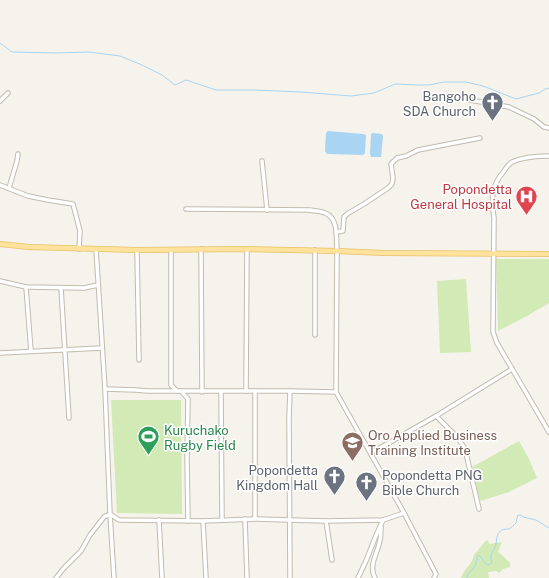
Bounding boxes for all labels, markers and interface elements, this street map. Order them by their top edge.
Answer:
place label: Bangoho SDA Church [403,89,476,119]
church icon: Bangoho SDA Church [479,90,505,123]
place label: Popondetta General Hospital [410,182,512,212]
hospital icon: Popondetta General Hospital [514,183,540,216]
place label: Kuruchako Rugby Field [164,423,236,453]
sports icon: Kuruchako Rugby Field [135,424,161,457]
place label: Oro Applied Business Training Institute [368,428,497,458]
school or university icon: Oro Applied Business Training Institute [339,429,365,462]
place label: Popondetta Kingdom Hall [236,463,318,493]
church icon: Popondetta Kingdom Hall [321,464,347,497]
place label: Popondetta PNG Bible Church [382,468,482,498]
church icon: Popondetta PNG Bible Church [354,469,380,502]

